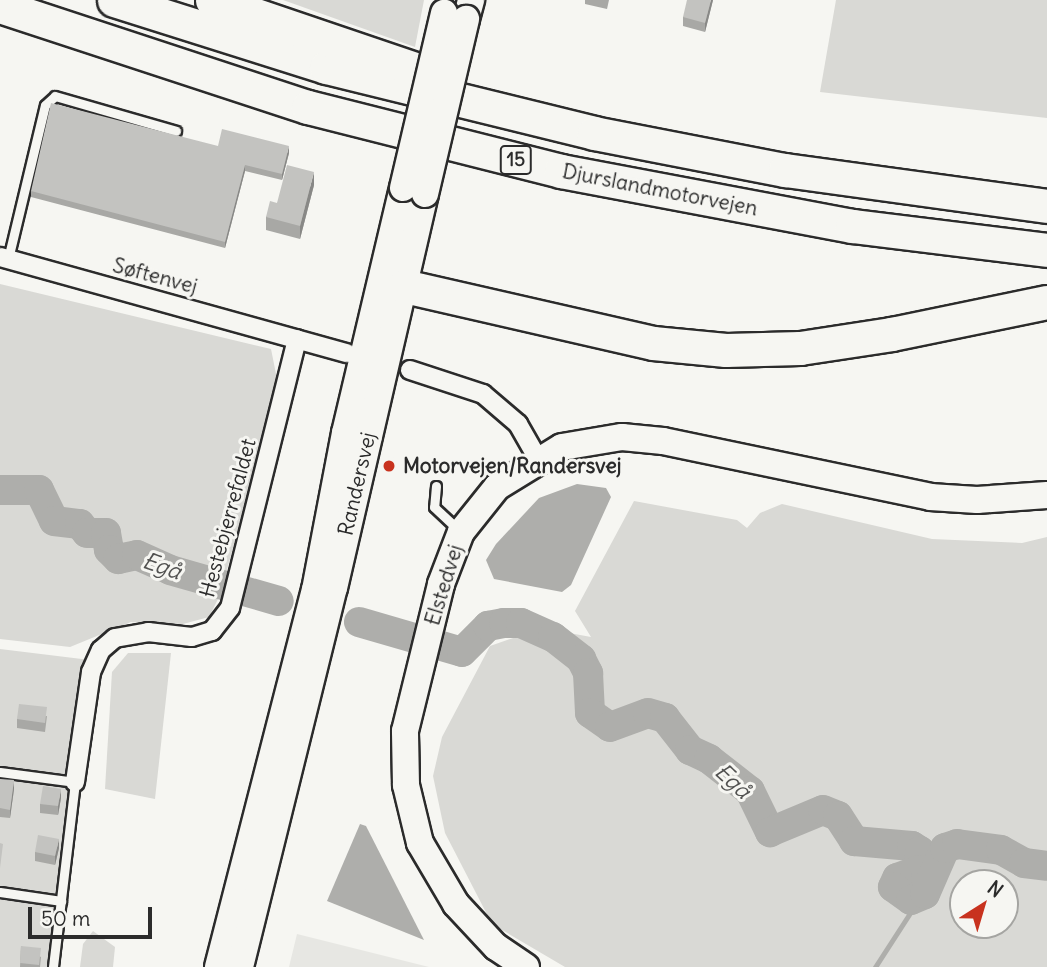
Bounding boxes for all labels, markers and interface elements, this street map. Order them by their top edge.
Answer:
road number: 15 [498,144,534,176]
street label: Djurslandmotorvejen [560,159,760,221]
street label: Søftenvej [110,253,200,299]
street label: Randersvej [333,430,381,538]
street label: Hestebjerrefaldet [195,436,261,600]
place label: Motorvejen/Randersvej [403,453,622,479]
marker: Motorvejen/Randersvej [381,458,397,474]
street label: Elstedvej [420,541,468,629]
water label: Egå [139,547,185,585]
water label: Egå [709,758,757,804]
north arrow [949,869,1019,939]
text: N [983,875,1008,902]
scale bar [32,894,156,938]
text: 50 m [41,905,90,932]

